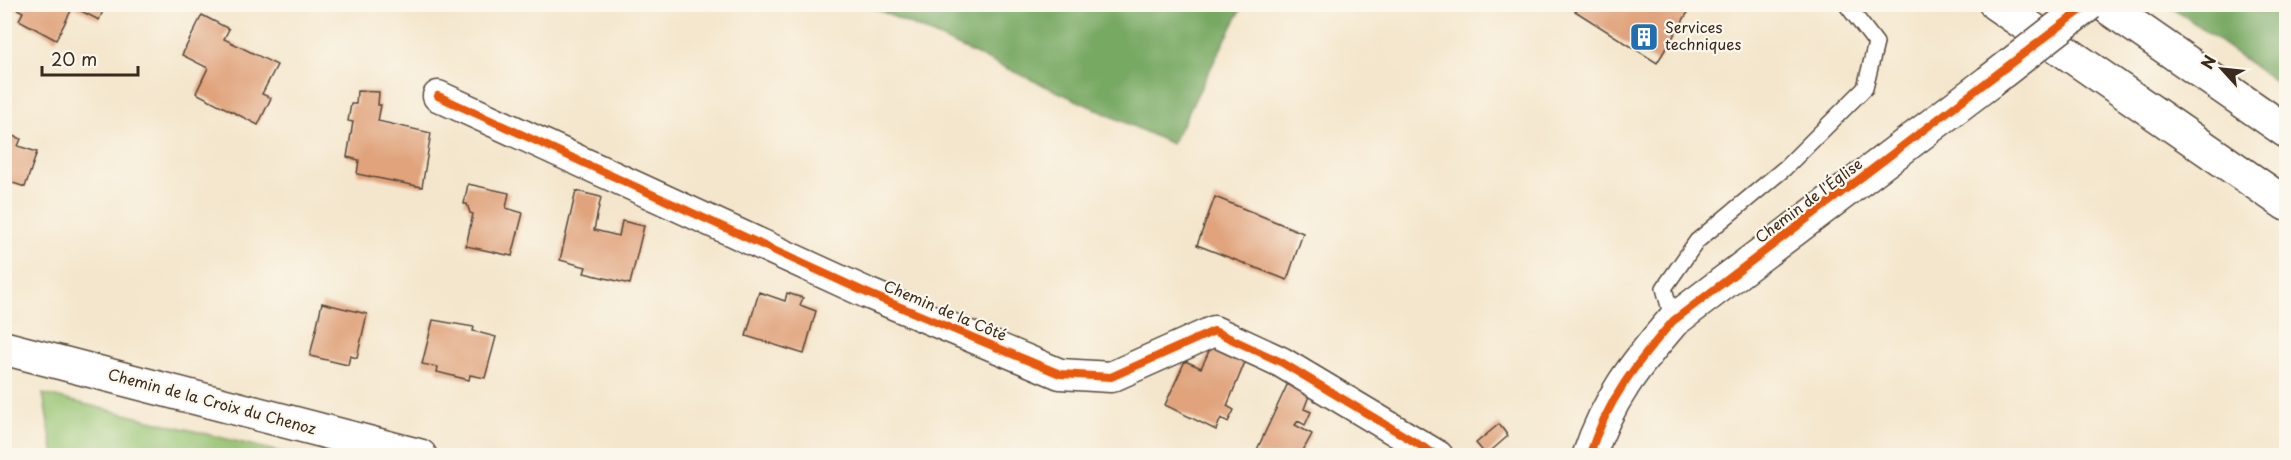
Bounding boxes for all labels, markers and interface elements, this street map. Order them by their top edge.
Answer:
place label: Services techniques [1665,15,1742,55]
building icon: Services techniques [1628,21,1660,53]
scale bar [42,39,138,77]
north arrow [2192,39,2252,99]
text: 20 m [51,45,97,72]
text: N [2194,51,2221,73]
street label: Chemin de l'Église [1750,152,1867,248]
street label: Chemin de la Côté [881,273,1011,346]
street label: Chemin de la Croix du Chenoz [106,362,319,439]

